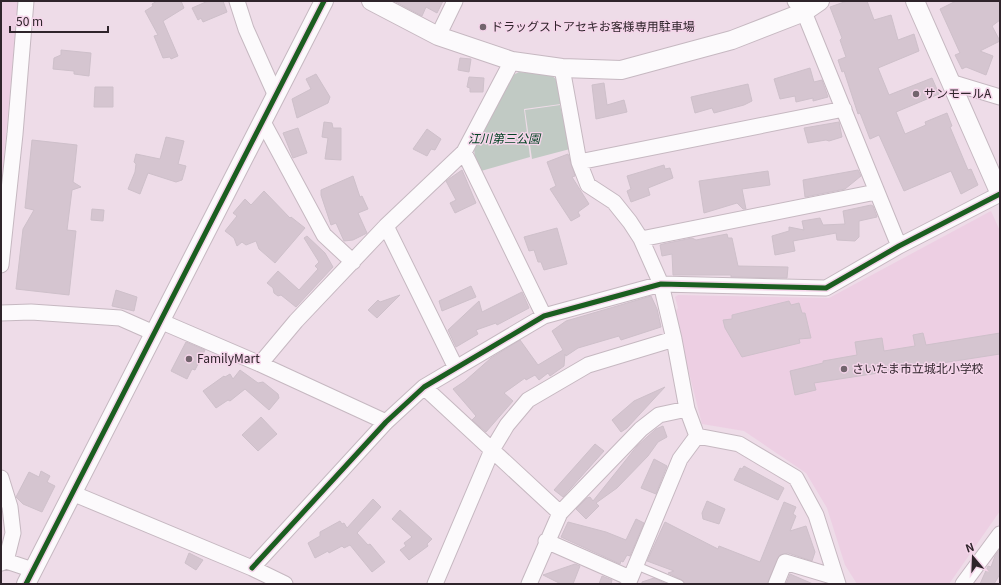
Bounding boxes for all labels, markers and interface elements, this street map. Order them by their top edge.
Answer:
scale bar [10,8,108,34]
text: 50 m [16,12,43,29]
place label: ドラッグストアセキお客様専用駐車場 [491,17,695,34]
marker: ドラッグストアセキお客様専用駐車場 [478,22,488,32]
place label: サンモールA [924,84,992,101]
marker: サンモールA [911,89,921,99]
park label: 江川第三公園 [468,129,542,146]
place label: FamilyMart [197,349,260,366]
marker: FamilyMart [184,354,194,364]
place label: さいたま市立城北小学校 [852,359,984,376]
marker: さいたま市立城北小学校 [839,364,849,374]
north arrow [953,537,993,577]
text: N [963,538,976,556]

